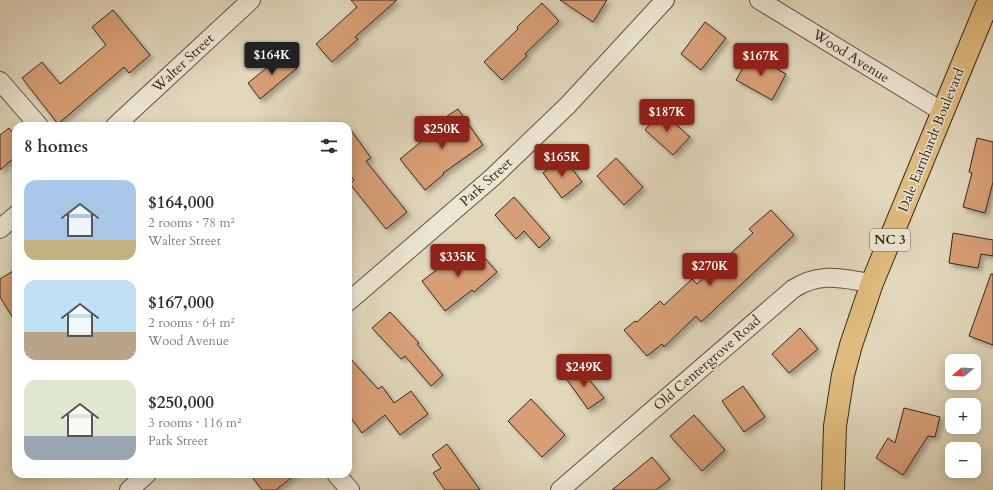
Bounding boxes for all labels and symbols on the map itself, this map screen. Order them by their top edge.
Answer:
street label: Wood Avenue [808,24,893,87]
street label: Walter Street [147,29,219,97]
pin: $164K [244,42,300,76]
pin: $167K [733,43,789,77]
street label: Dale Earnhardt Boulevard [893,65,969,215]
pin: $187K [639,99,695,133]
pin: $250K [414,116,470,150]
pin: $165K [534,144,590,178]
street label: Park Street [456,153,517,211]
road number: NC 3 [870,229,910,251]
pin: $335K [430,244,486,278]
pin: $270K [682,253,738,287]
street label: Old Centergrove Road [649,311,765,415]
pin: $249K [556,354,612,388]
north arrow [945,354,981,390]

